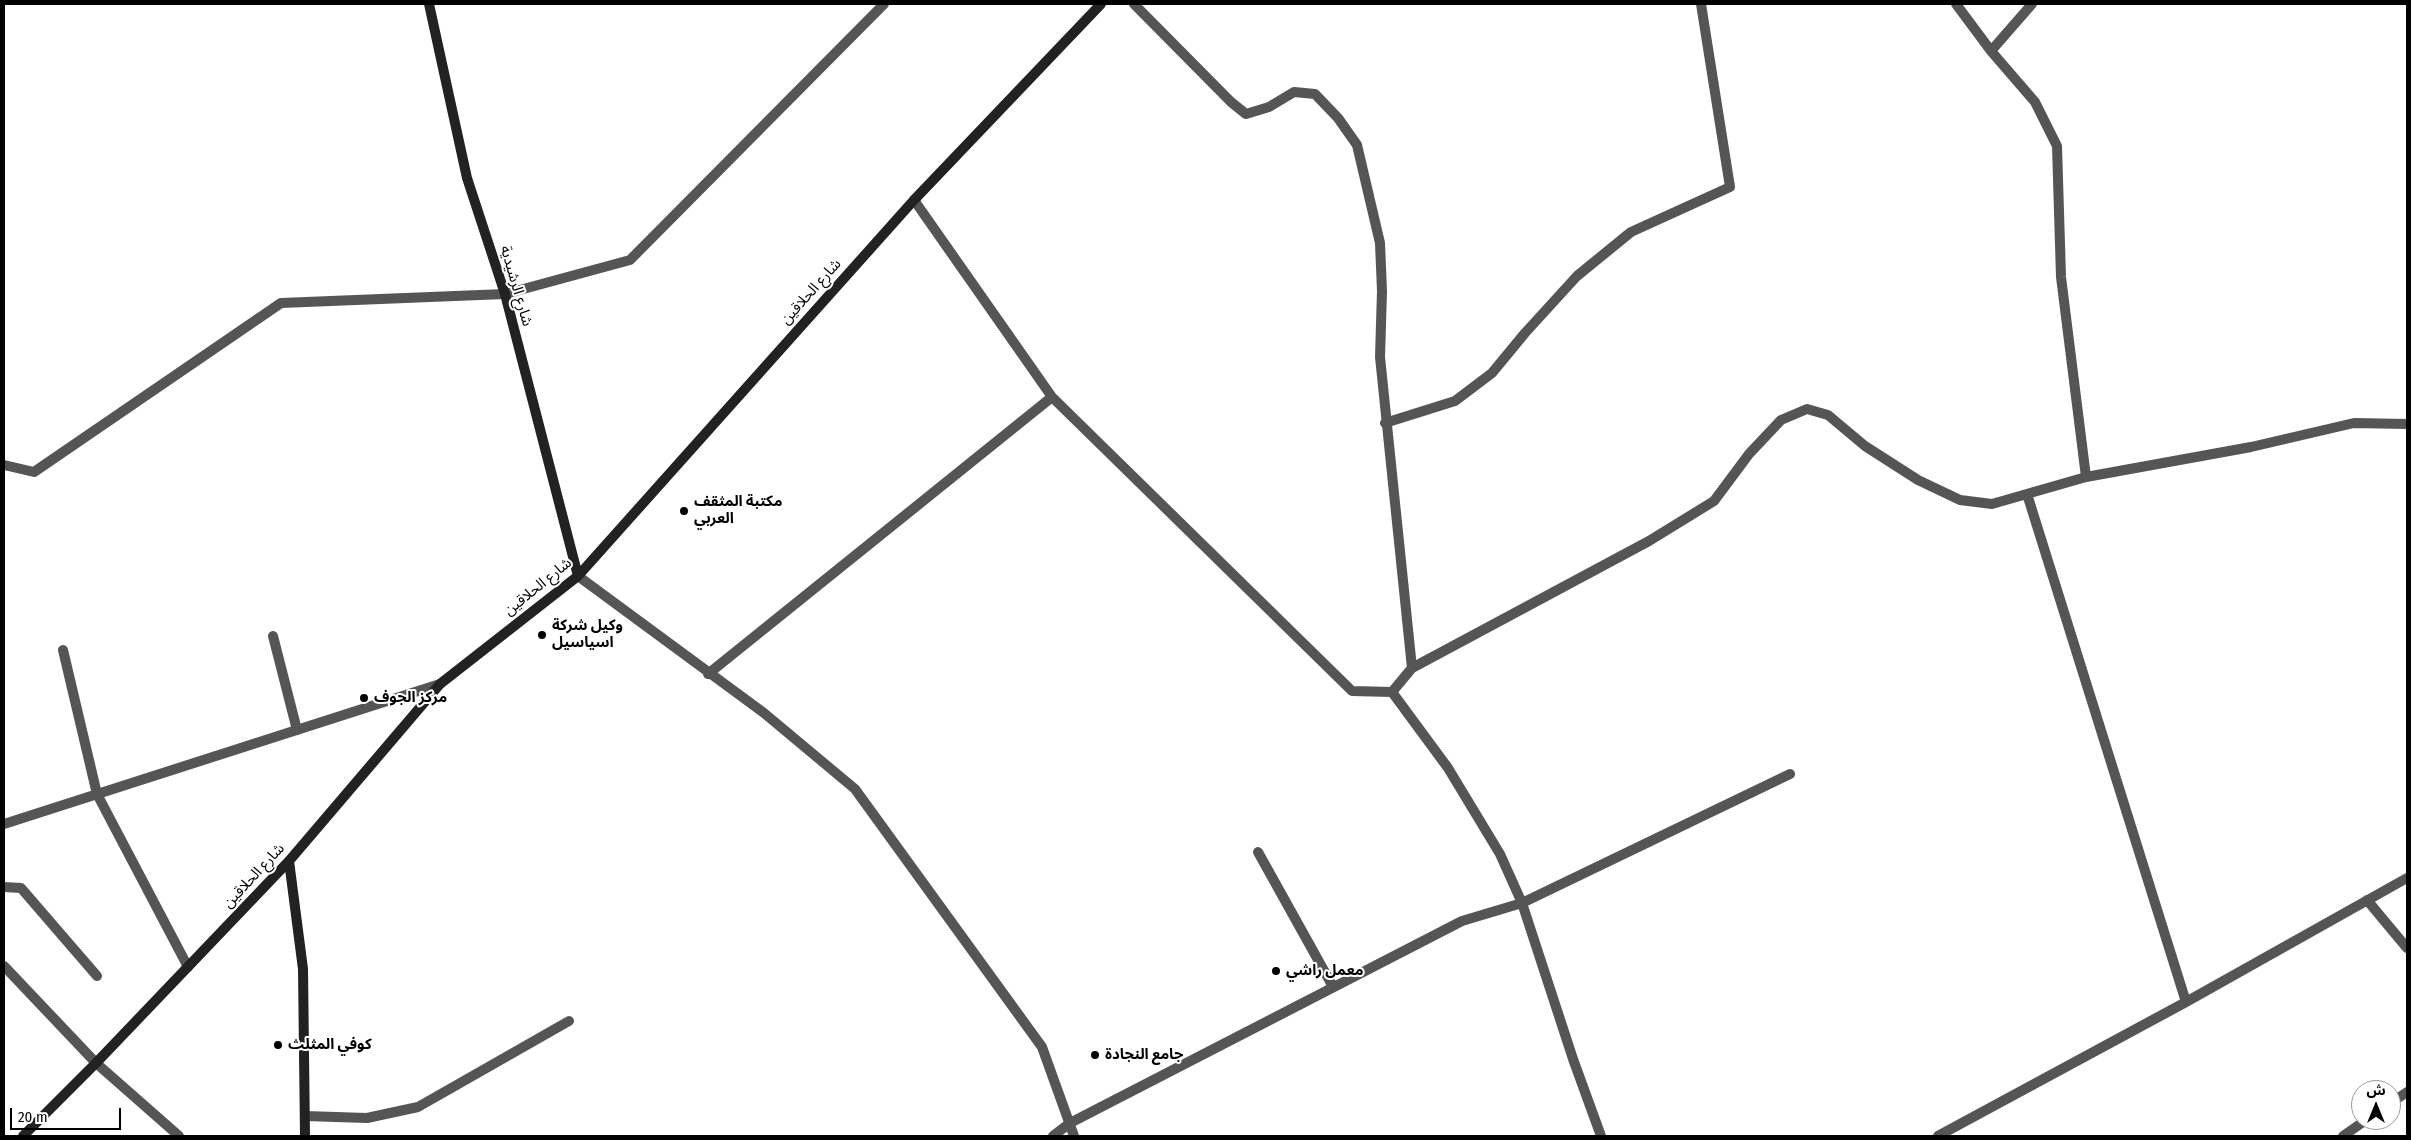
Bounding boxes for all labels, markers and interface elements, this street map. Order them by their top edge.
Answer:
street label: شارع الرشيدية [496,244,536,328]
street label: شارع الحلاقين [777,256,845,328]
place label: مكتبة المثقف العربي [694,493,782,528]
marker: مكتبة المثقف العربي [678,505,690,517]
street label: شارع الحلاقين [500,554,576,620]
place label: وكيل شركة اسياسيل [552,617,623,652]
marker: وكيل شركة اسياسيل [536,629,548,641]
place label: مركز الجوف [374,689,447,707]
marker: مركز الجوف [358,692,370,704]
street label: شارع الحلاقين [219,840,289,912]
place label: معمل راشي [1286,962,1363,980]
marker: معمل راشي [1270,965,1282,977]
place label: كوفي المثلث [288,1036,372,1054]
marker: كوفي المثلث [272,1039,284,1051]
place label: جامع النجادة [1105,1046,1183,1064]
marker: جامع النجادة [1089,1049,1101,1061]
north arrow [2351,1080,2401,1130]
text: ش [2366,1082,2386,1099]
scale bar [12,1098,124,1130]
text: 20 m [18,1108,48,1126]

